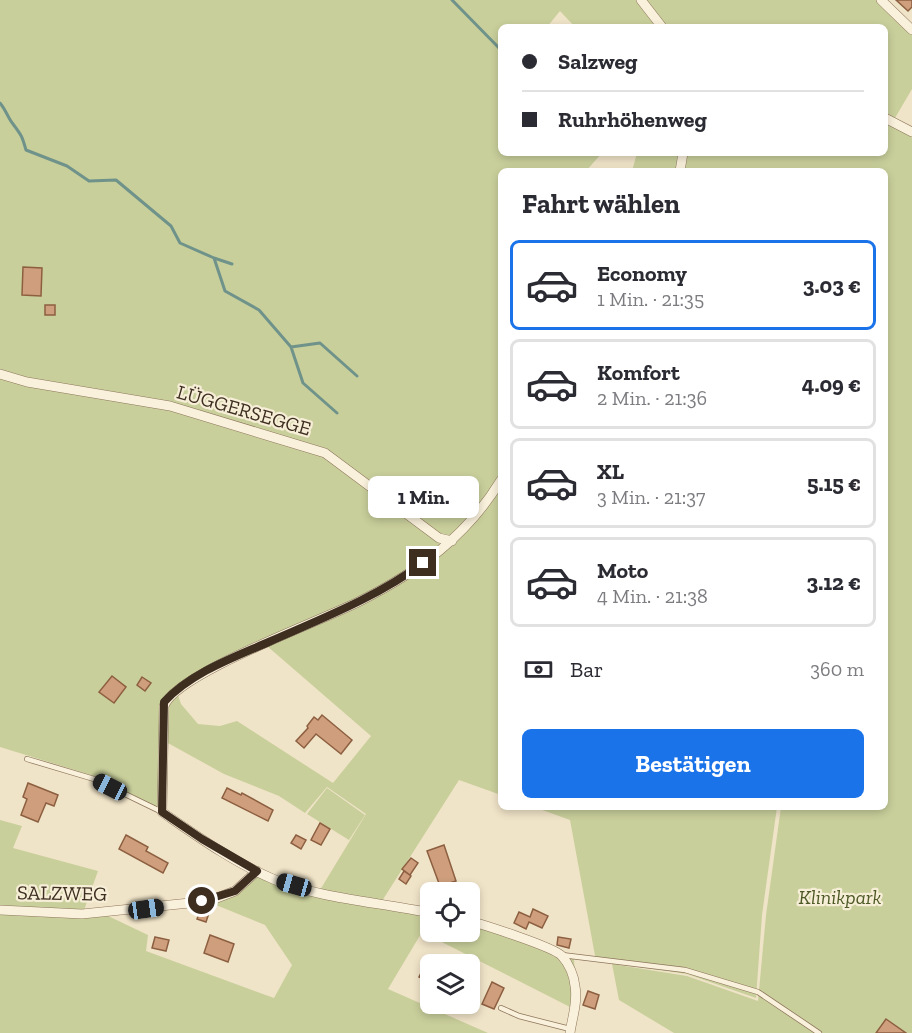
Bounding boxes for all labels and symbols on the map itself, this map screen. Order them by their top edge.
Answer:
street label: LÜGGERSEGGE [174,379,314,441]
callout: 1 Min. [368,476,478,518]
route end [409,549,436,576]
car [90,771,130,803]
car [274,871,314,899]
street label: SALZWEG [17,880,107,906]
park label: Klinikpark [798,885,882,909]
route start [188,887,215,914]
car [127,898,165,920]

